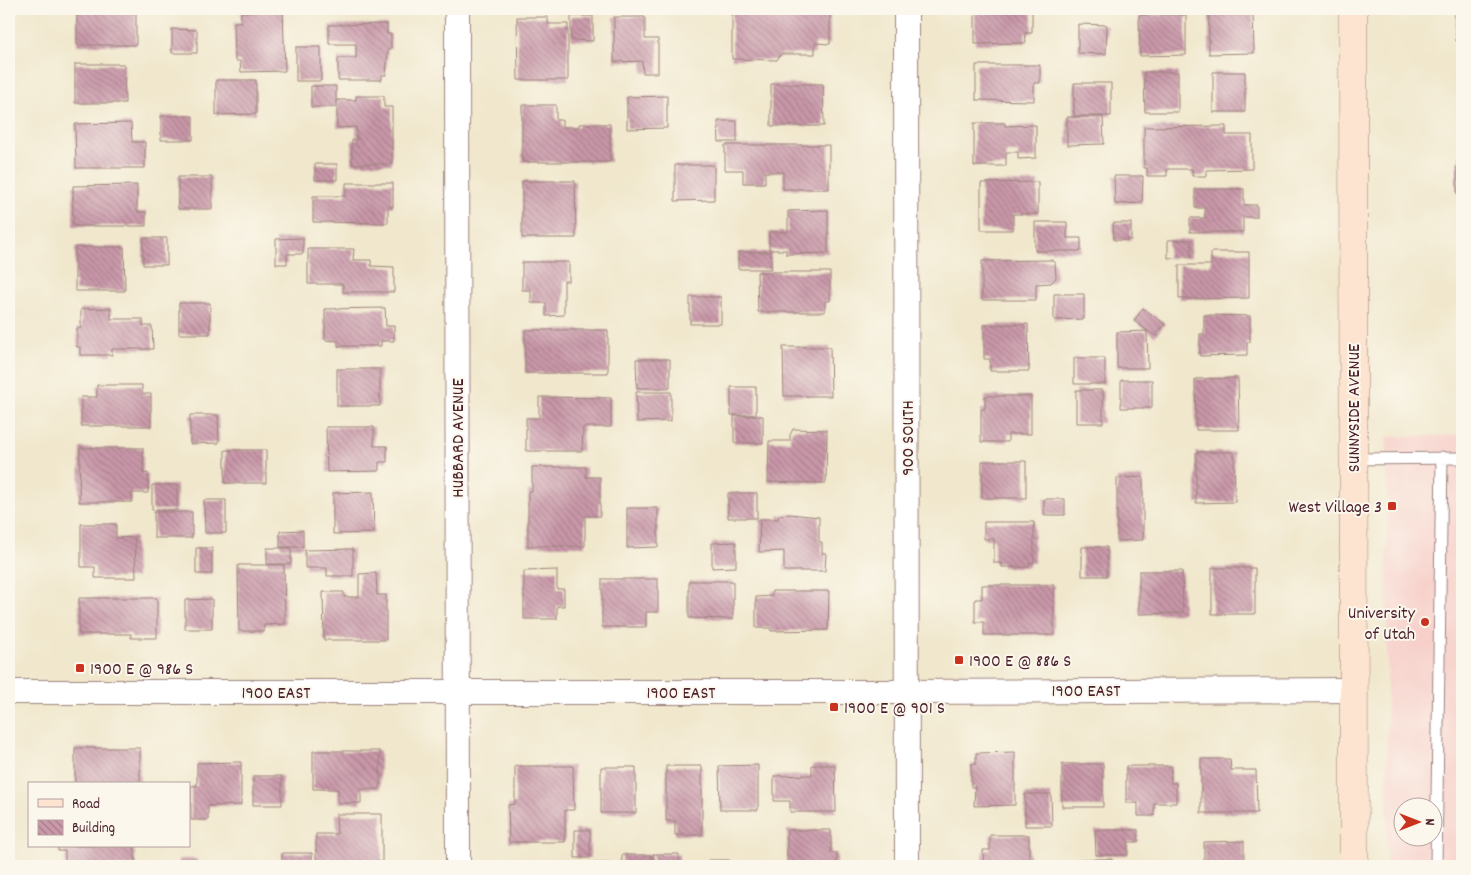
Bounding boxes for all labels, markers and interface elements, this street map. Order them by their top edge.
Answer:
street label: SUNNYSIDE AVENUE [1343,344,1368,472]
street label: HUBBARD AVENUE [447,378,472,498]
street label: 900 SOUTH [897,400,922,476]
place label: West Village 3 [1289,496,1382,521]
marker: West Village 3 [1386,500,1398,512]
place label: University of Utah [1348,602,1416,648]
marker: University of Utah [1419,616,1431,628]
place label: 1900 E @ 886 S [969,650,1071,675]
marker: 1900 E @ 886 S [953,654,965,666]
place label: 1900 E @ 986 S [90,658,193,683]
marker: 1900 E @ 986 S [74,662,86,674]
street label: 1900 EAST [1051,680,1121,705]
street label: 1900 EAST [241,682,311,707]
street label: 1900 EAST [646,682,716,707]
place label: 1900 E @ 901 S [844,697,945,722]
marker: 1900 E @ 901 S [828,701,840,713]
legend [28,782,190,848]
text: Road [72,794,100,816]
north arrow [1394,798,1444,848]
text: Building [72,818,115,840]
text: N [1419,819,1439,826]

